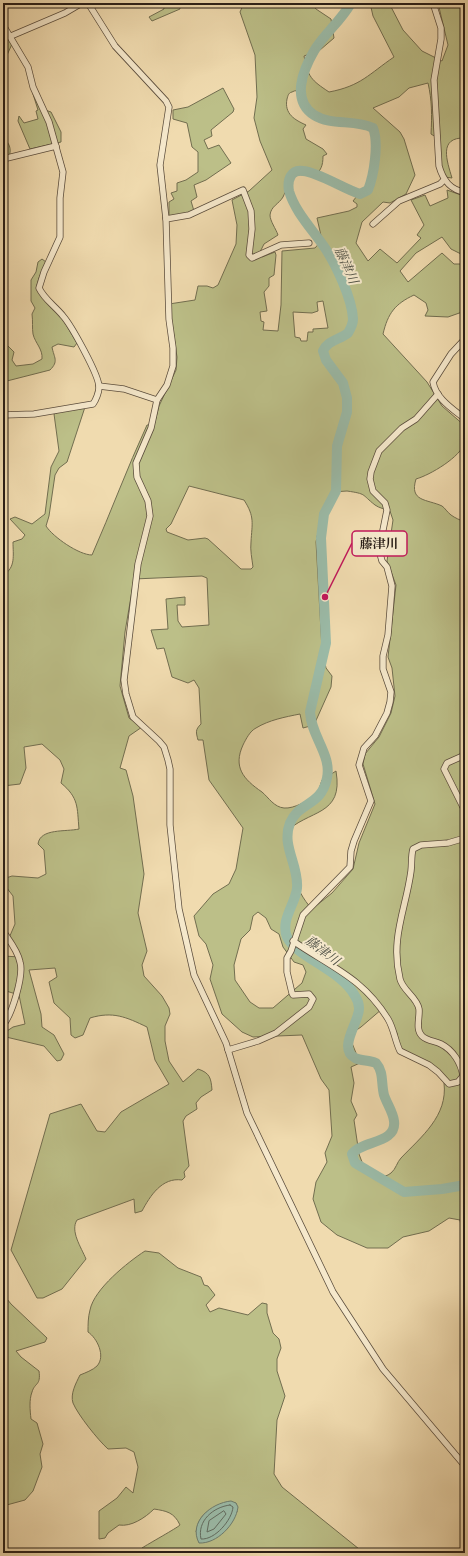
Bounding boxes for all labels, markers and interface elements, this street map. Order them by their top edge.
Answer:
water label: 藤津川 [332,244,363,288]
callout: 藤津川 [352,531,407,556]
text: 藤津川 [359,535,399,551]
water label: 藤津川 [303,932,345,969]

